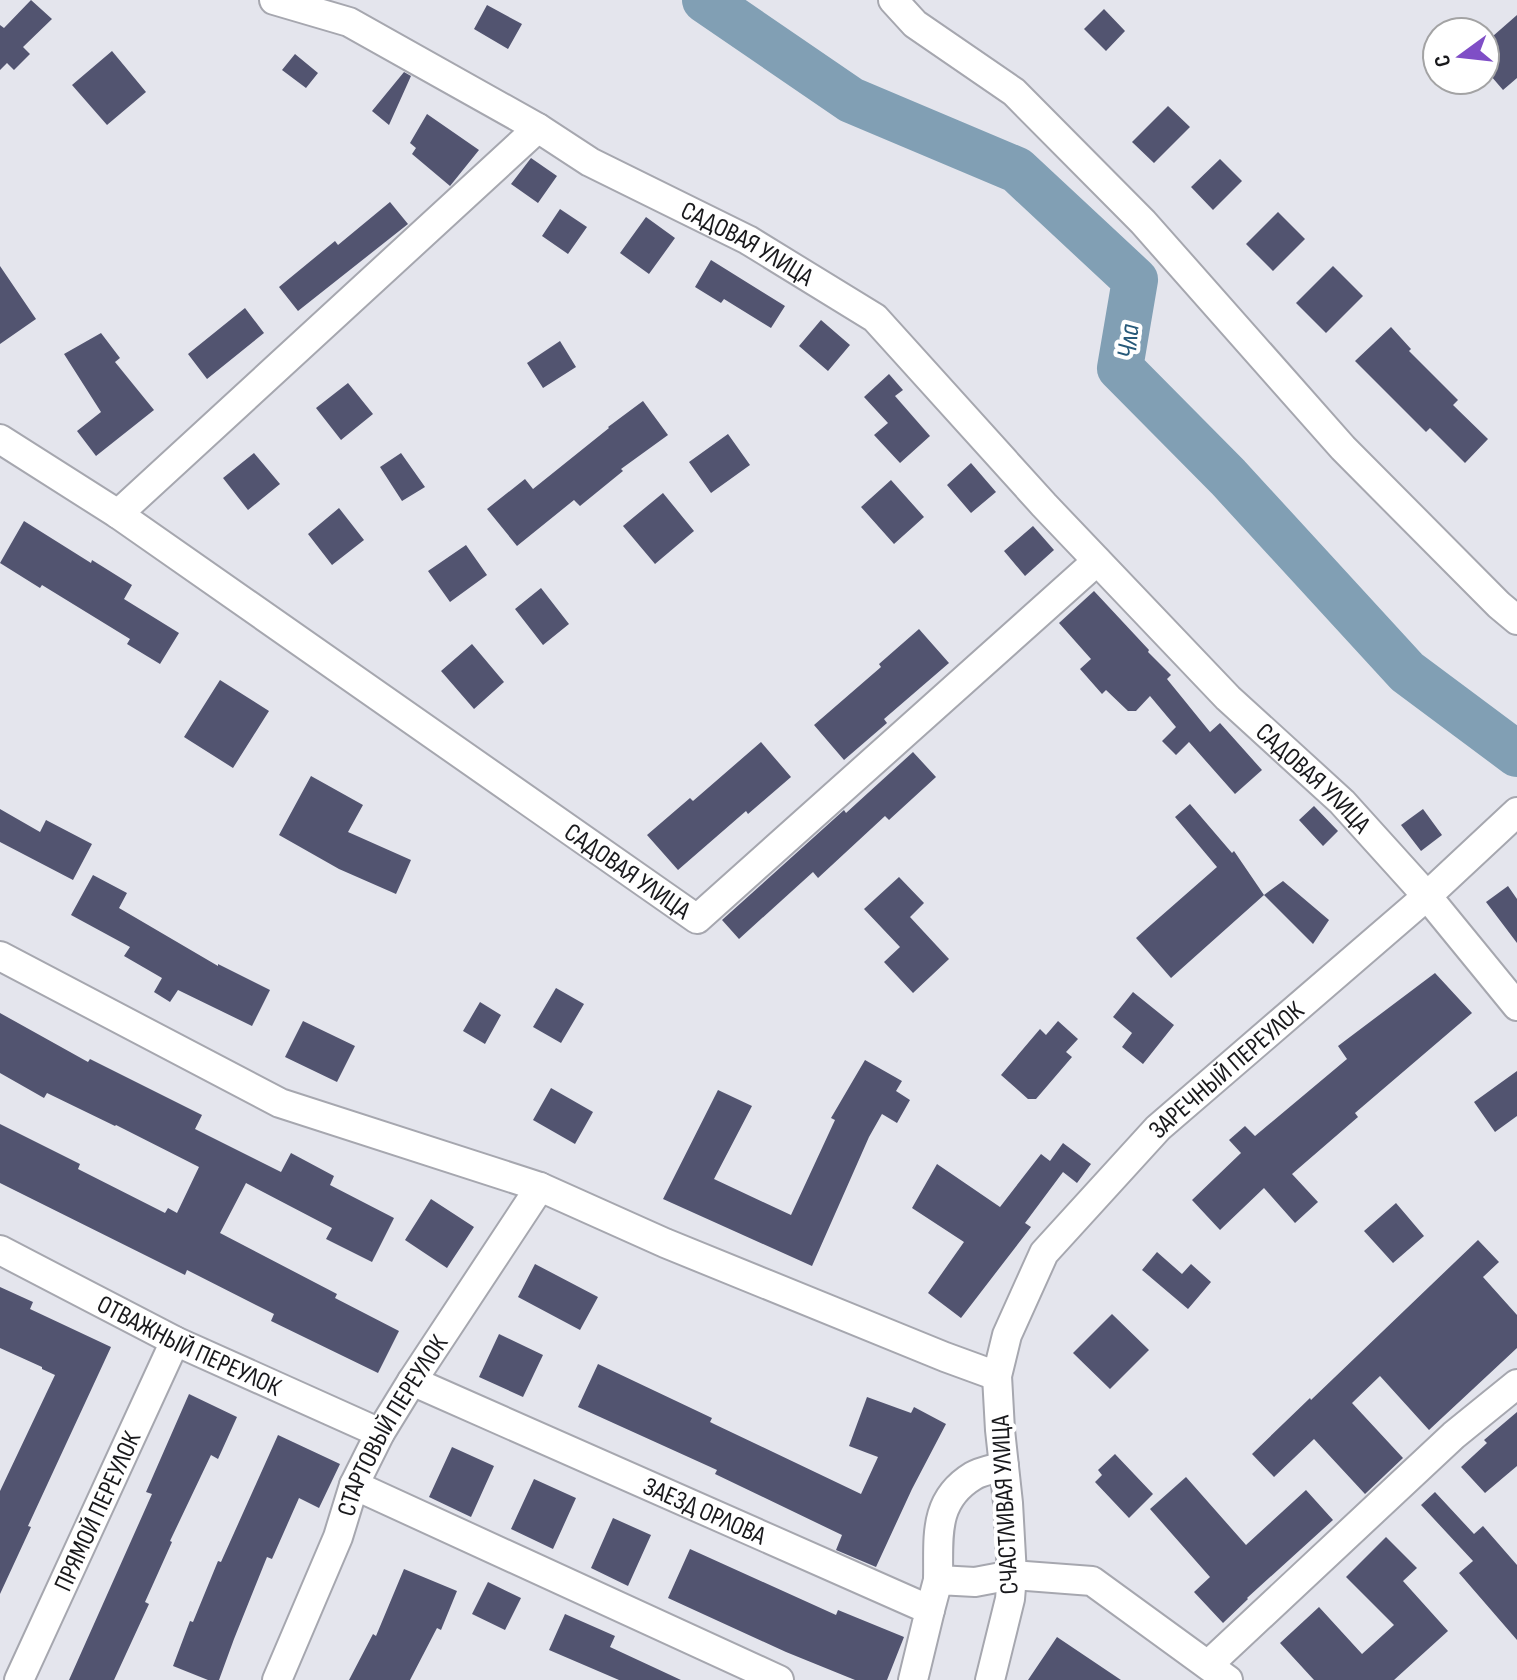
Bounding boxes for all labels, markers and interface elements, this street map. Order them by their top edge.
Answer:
north arrow [1421,16,1501,96]
text: С [1429,52,1458,70]
street label: САДОВАЯ УЛИЦА [675,195,819,294]
water label: Чла [1110,322,1147,360]
street label: САДОВАЯ УЛИЦА [1249,717,1377,841]
street label: САДОВАЯ УЛИЦА [558,817,697,927]
street label: ЗАРЕЧНЫЙ ПЕРЕУЛОК [1142,995,1311,1145]
street label: ОТВАЖНЫЙ ПЕРЕУЛОК [91,1289,286,1404]
street label: СТАРТОВЫЙ ПЕРЕУЛОК [331,1329,455,1520]
street label: СЧАСТЛИВАЯ УЛИЦА [985,1414,1026,1595]
street label: ПРЯМОЙ ПЕРЕУЛОК [48,1427,148,1596]
street label: ЗАЕЗД ОРЛОВА [638,1471,771,1553]

